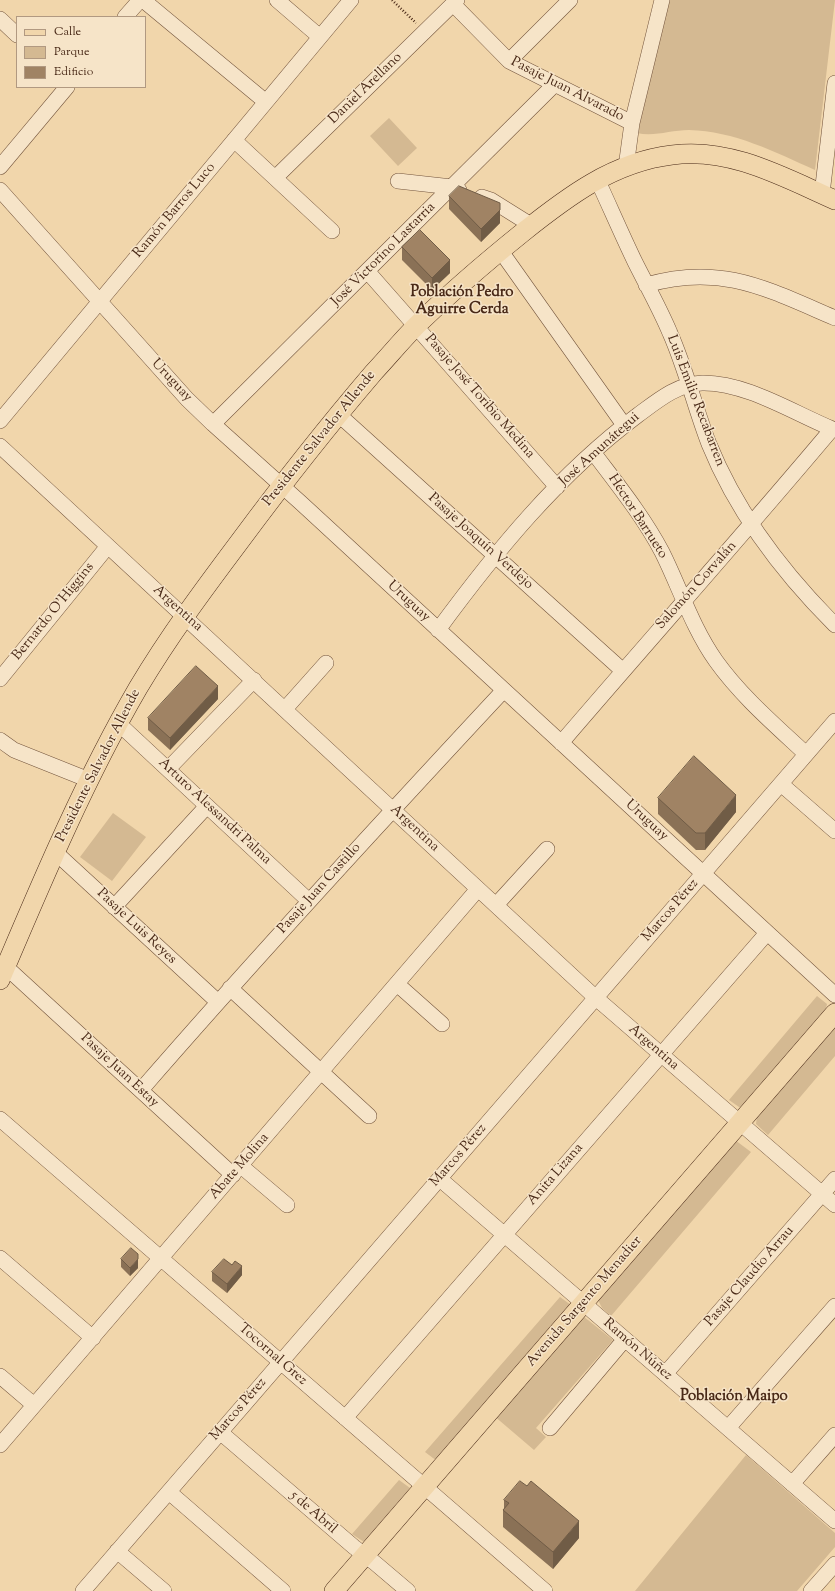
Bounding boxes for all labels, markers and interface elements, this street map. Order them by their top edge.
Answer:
legend [16,16,146,88]
text: Calle [54,23,81,41]
text: Parque [54,43,90,61]
street label: Daniel Arellano [326,50,406,128]
street label: Pasaje Juan Alvarado [508,54,626,126]
text: Edificio [54,63,93,81]
street label: Ramón Barros Luco [130,160,220,262]
street label: José Victorino Lastarria [328,199,440,311]
district label: Población Pedro Aguirre Cerda [410,284,514,319]
street label: Pasaje José Toribio Medina [420,331,538,463]
street label: Luis Emilio Recabarren [662,333,728,469]
street label: Uruguay [147,356,195,406]
street label: Presidente Salvador Allende [260,368,380,510]
street label: José Amunátegui [556,410,644,490]
street label: Héctor Barrueto [604,472,670,562]
street label: Pasaje Joaquín Verdejo [424,490,536,594]
street label: Salomón Corvalán [653,538,741,634]
street label: Bernardo O'Higgins [9,560,99,664]
street label: Uruguay [383,578,433,626]
street label: Argentina [149,582,205,636]
street label: Presidente Salvador Allende [53,687,145,845]
street label: Arturo Alessandri Palma [154,755,274,869]
street label: Uruguay [621,797,671,845]
street label: Argentina [386,802,442,856]
street label: Pasaje Juan Castillo [275,840,365,938]
street label: Marcos Pérez [639,876,703,946]
street label: Pasaje Luis Reyes [93,886,179,968]
street label: Argentina [624,1022,682,1074]
street label: Pasaje Juan Estay [76,1030,162,1112]
street label: Marcos Pérez [427,1121,491,1191]
street label: Abate Molina [207,1130,273,1204]
street label: Anita Lizana [525,1141,587,1209]
street label: Pasaje Claudio Arrau [702,1223,798,1331]
street label: Avenida Sargento Menadier [524,1233,646,1371]
street label: Ramón Núñez [599,1315,675,1385]
street label: Tocornal Grez [234,1321,310,1389]
street label: Marcos Pérez [207,1375,271,1445]
district label: Población Maipo [680,1388,788,1406]
street label: 5 de Abril [286,1488,340,1538]

